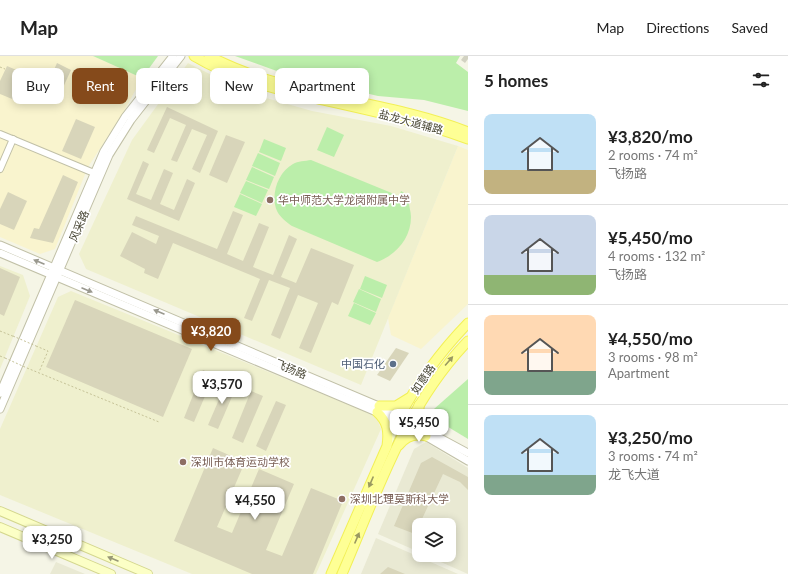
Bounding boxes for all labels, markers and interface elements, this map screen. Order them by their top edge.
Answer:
text: Map [20,16,58,39]
text: Map [597,19,624,36]
text: Directions [646,19,709,36]
text: Saved [731,19,768,36]
chip: Buy [12,68,64,104]
chip: Rent [72,68,128,104]
chip: Filters [136,68,202,104]
chip: New [210,68,267,104]
chip: Apartment [275,68,369,104]
icon: filters [750,69,772,91]
text: 5 homes [484,70,548,91]
street label: 盐龙大道辅路 [378,107,445,136]
text: ¥3,820/mo [608,126,693,147]
icon: home [516,130,564,178]
text: 2 rooms · 74 m² [608,147,698,163]
text: 飞扬路 [608,165,647,181]
place label: 华中师范大学龙岗附属中学 [278,193,410,206]
marker: 华中师范大学龙岗附属中学 [265,195,275,205]
street label: 风采路 [66,208,91,244]
text: ¥5,450/mo [608,227,693,248]
icon: home [516,231,564,279]
text: 4 rooms · 132 m² [608,248,705,264]
one-way arrow [33,259,44,265]
text: 飞扬路 [608,266,647,282]
one-way arrow [82,287,93,293]
one-way arrow [152,309,164,315]
pin: ¥3,820 [178,318,244,352]
text: ¥3,820 [191,323,231,339]
text: ¥4,550/mo [608,328,693,349]
icon: home [516,331,564,379]
text: 3 rooms · 98 m² [608,349,698,365]
street label: 飞扬路 [273,356,309,381]
place label: 中国石化 [341,357,385,370]
one-way arrow [444,357,453,366]
marker: 中国石化 [388,359,398,369]
street label: 如意路 [408,361,437,396]
text: Apartment [608,365,669,381]
pin: ¥3,570 [189,371,255,405]
text: ¥3,570 [202,376,242,392]
pin: ¥5,450 [386,409,452,443]
text: ¥5,450 [399,414,439,430]
text: ¥3,250/mo [608,427,693,448]
icon: home [516,431,564,479]
text: 3 rooms · 74 m² [608,448,698,464]
place label: 深圳市体育运动学校 [191,455,290,468]
marker: 深圳市体育运动学校 [178,457,188,467]
text: 龙飞大道 [608,466,660,482]
one-way arrow [368,476,374,487]
pin: ¥4,550 [222,487,288,521]
text: ¥4,550 [235,492,275,508]
place label: 深圳北理莫斯科大学 [350,492,449,505]
marker: 深圳北理莫斯科大学 [337,494,347,504]
map controls [412,518,456,562]
button: layers [412,518,456,562]
pin: ¥3,250 [19,526,85,560]
text: ¥3,250 [32,531,72,547]
one-way arrow [355,532,361,544]
one-way arrow [106,555,118,561]

